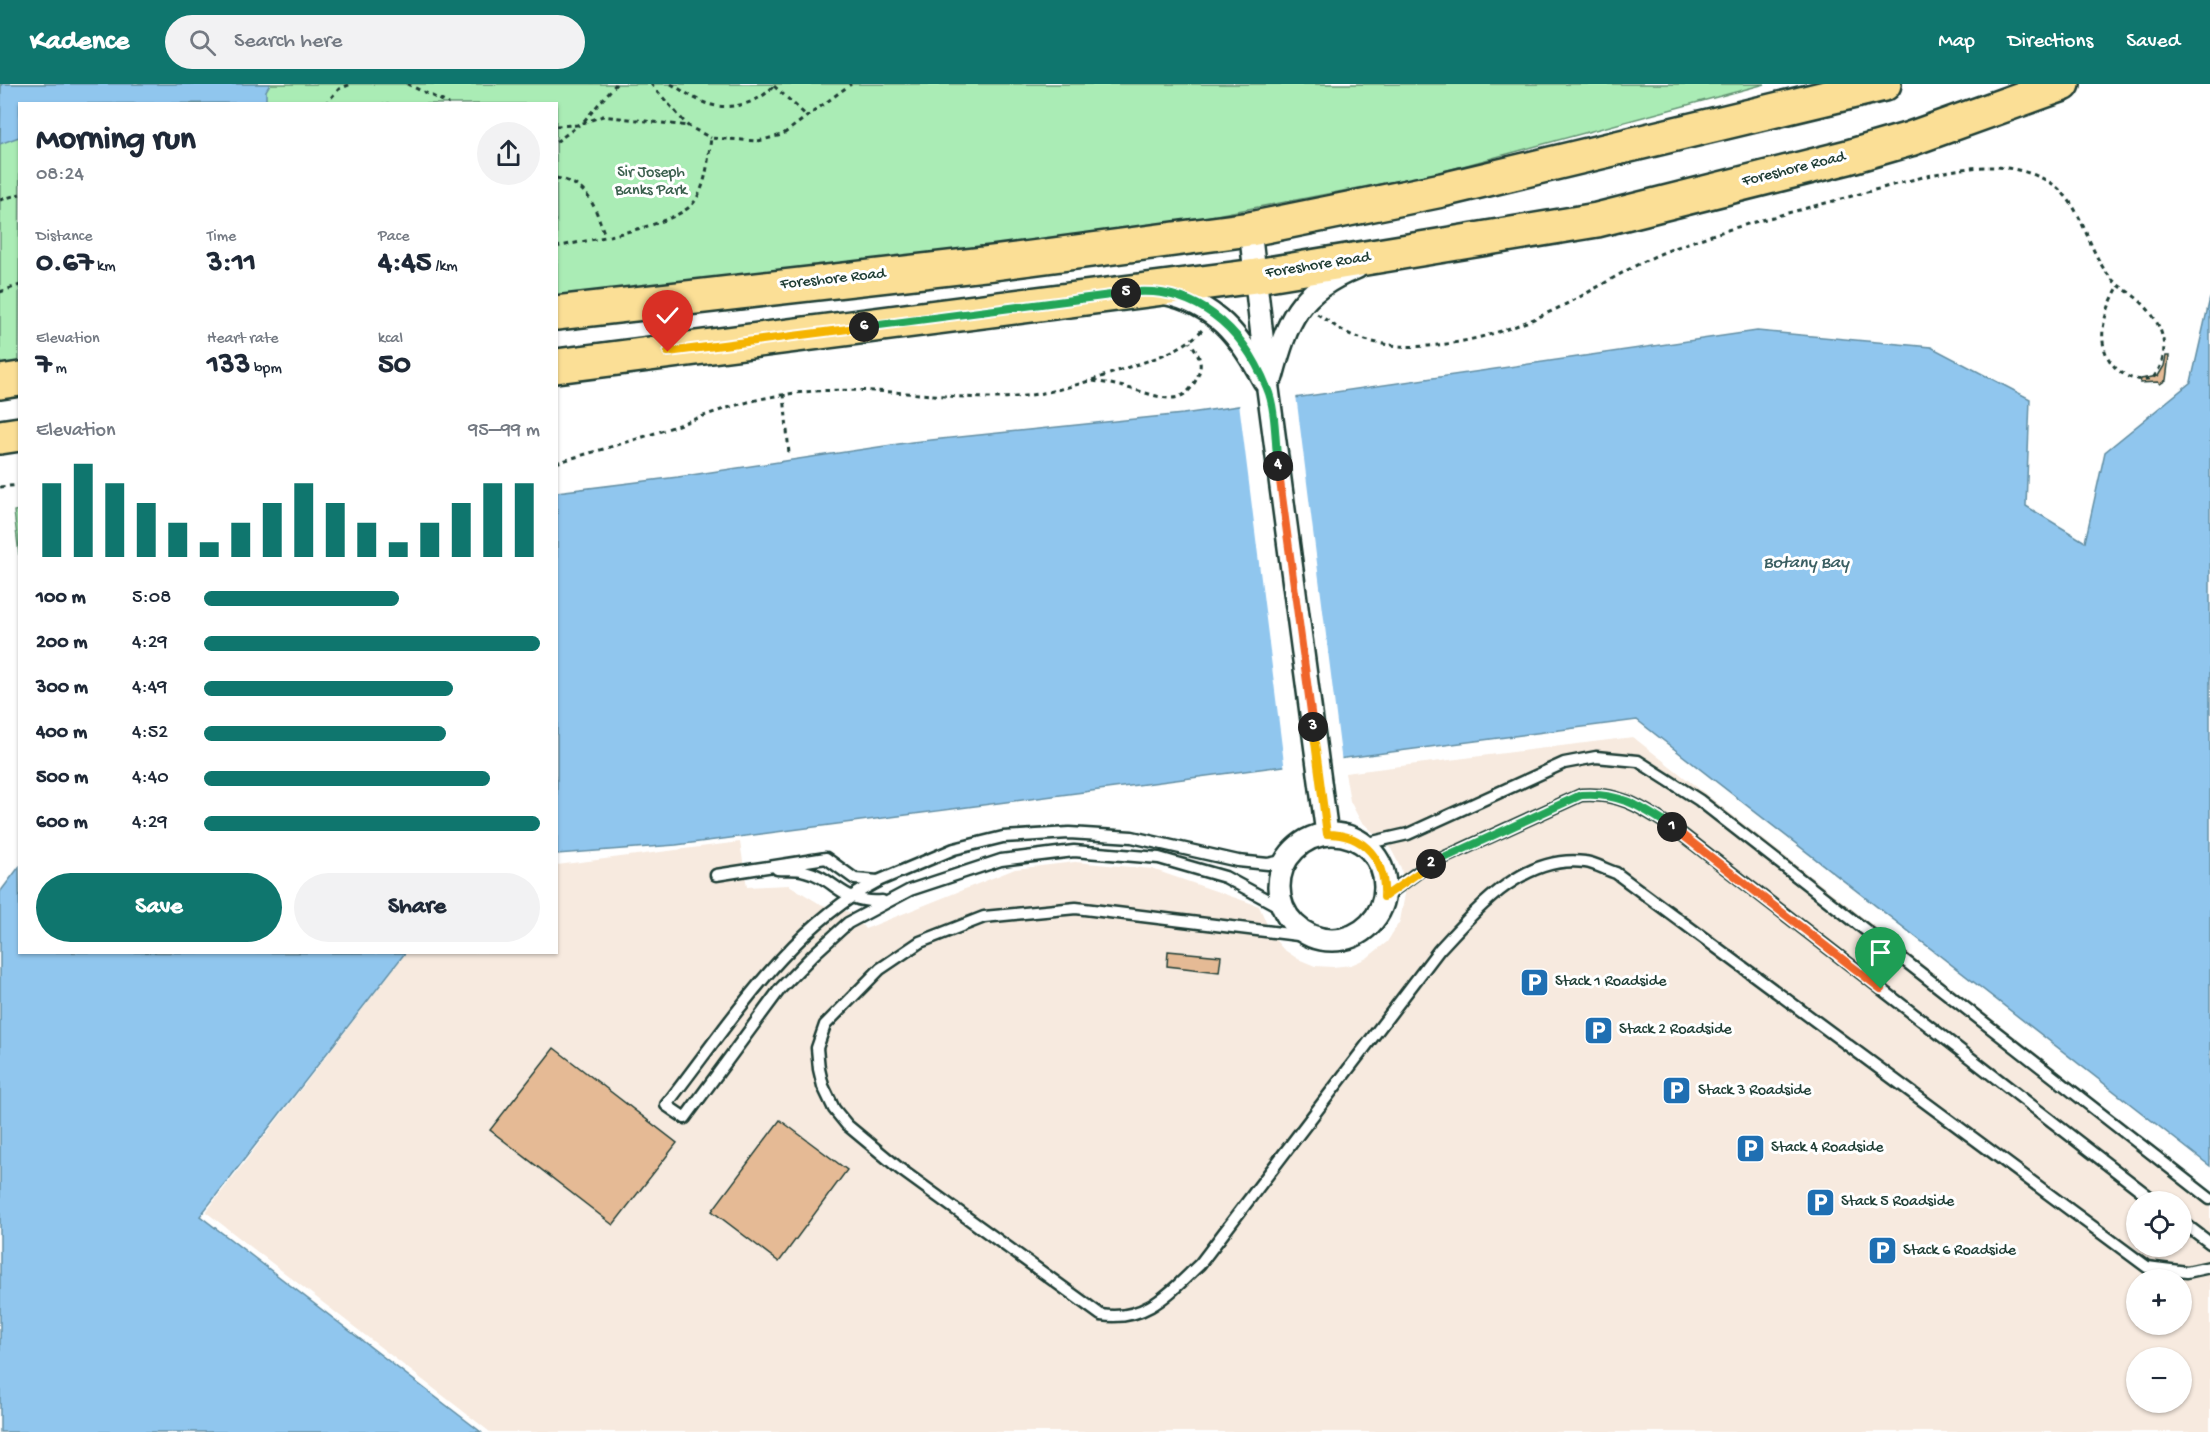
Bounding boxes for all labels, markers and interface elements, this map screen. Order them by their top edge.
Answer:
search box [165,15,585,69]
text: Kadence [30,26,129,59]
icon: search [186,26,219,59]
text: Search here [234,29,342,55]
text: Map [1938,30,1975,55]
text: Directions [2008,30,2093,55]
text: Saved [2126,30,2180,55]
text: Morning run [36,122,196,160]
button: share [477,122,540,185]
street label: Foreshore Road [1739,148,1849,192]
text: 08:24 [36,164,84,187]
park label: Sir Joseph Banks Park [614,164,689,201]
text: Distance [36,228,93,247]
text: Time [207,228,236,247]
text: Pace [378,228,409,247]
text: 0.67 [36,247,93,282]
text: 3:11 [207,247,256,282]
text: 4:45 [378,247,432,282]
street label: Foreshore Road [1263,248,1373,284]
text: km [93,258,116,277]
text: /km [432,258,458,277]
street label: Foreshore Road [778,265,888,295]
pin: 5 [1111,278,1141,308]
text: 5 [1122,283,1130,302]
pin [642,290,693,352]
icon: check [651,299,684,332]
pin: 6 [849,312,879,342]
text: 6 [860,317,868,336]
text: Elevation [36,330,100,349]
text: Heart rate [207,330,279,349]
text: kcal [378,330,403,349]
text: 7 [36,349,52,384]
text: 133 [207,349,250,384]
text: 50 [378,349,411,384]
text: m [52,360,67,379]
text: bpm [250,360,282,379]
text: Elevation [36,420,116,443]
text: 95–99 m [468,420,540,443]
pin: 4 [1263,451,1293,481]
text: 4 [1274,456,1282,475]
water label: Botany Bay [1763,553,1850,574]
text: 100 m [36,587,86,610]
text: 5:08 [132,587,171,610]
text: 200 m [36,632,87,655]
text: 4:29 [132,632,168,655]
text: 300 m [36,677,88,700]
text: 4:49 [132,677,167,700]
pin: 3 [1298,712,1328,742]
text: 3 [1309,717,1317,736]
text: 400 m [36,722,87,745]
text: 4:52 [132,722,168,745]
text: 500 m [36,767,88,790]
text: 4:40 [132,767,169,790]
text: 600 m [36,812,88,835]
text: 4:29 [132,812,168,835]
pin: 1 [1657,812,1687,842]
text: 1 [1669,817,1675,836]
pin: 2 [1416,849,1446,879]
text: 2 [1427,854,1435,873]
button: Save [36,873,282,942]
button: Share [294,873,540,942]
pin [1855,927,1906,989]
icon: arrive [1864,936,1897,969]
parking icon: Stack 1 Roadside [1518,966,1550,998]
place label: Stack 1 Roadside [1555,973,1667,992]
parking icon: Stack 2 Roadside [1582,1014,1614,1046]
place label: Stack 2 Roadside [1619,1021,1733,1040]
parking icon: Stack 3 Roadside [1661,1075,1693,1107]
place label: Stack 3 Roadside [1698,1082,1812,1101]
parking icon: Stack 4 Roadside [1734,1132,1766,1164]
place label: Stack 4 Roadside [1771,1139,1884,1158]
parking icon: Stack 5 Roadside [1804,1186,1836,1218]
map controls [2126,1191,2192,1413]
button: locate [2126,1191,2192,1257]
place label: Stack 5 Roadside [1841,1193,1955,1212]
parking icon: Stack 6 Roadside [1866,1235,1898,1267]
place label: Stack 6 Roadside [1903,1242,2017,1261]
button: + [2126,1269,2192,1335]
button: − [2126,1347,2192,1413]

